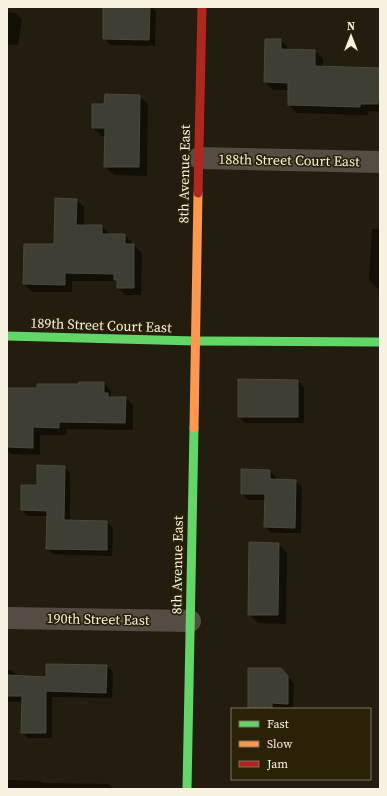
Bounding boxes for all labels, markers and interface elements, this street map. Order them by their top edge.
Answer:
north arrow [331,16,371,56]
text: N [347,19,355,34]
street label: 8th Avenue East [173,124,195,223]
street label: 188th Street Court East [218,149,360,171]
street label: 189th Street Court East [30,313,172,337]
street label: 8th Avenue East [166,515,188,614]
street label: 190th Street East [46,608,150,630]
legend [231,708,371,780]
text: Fast [267,716,289,732]
text: Slow [267,736,293,752]
text: Jam [266,756,288,772]

